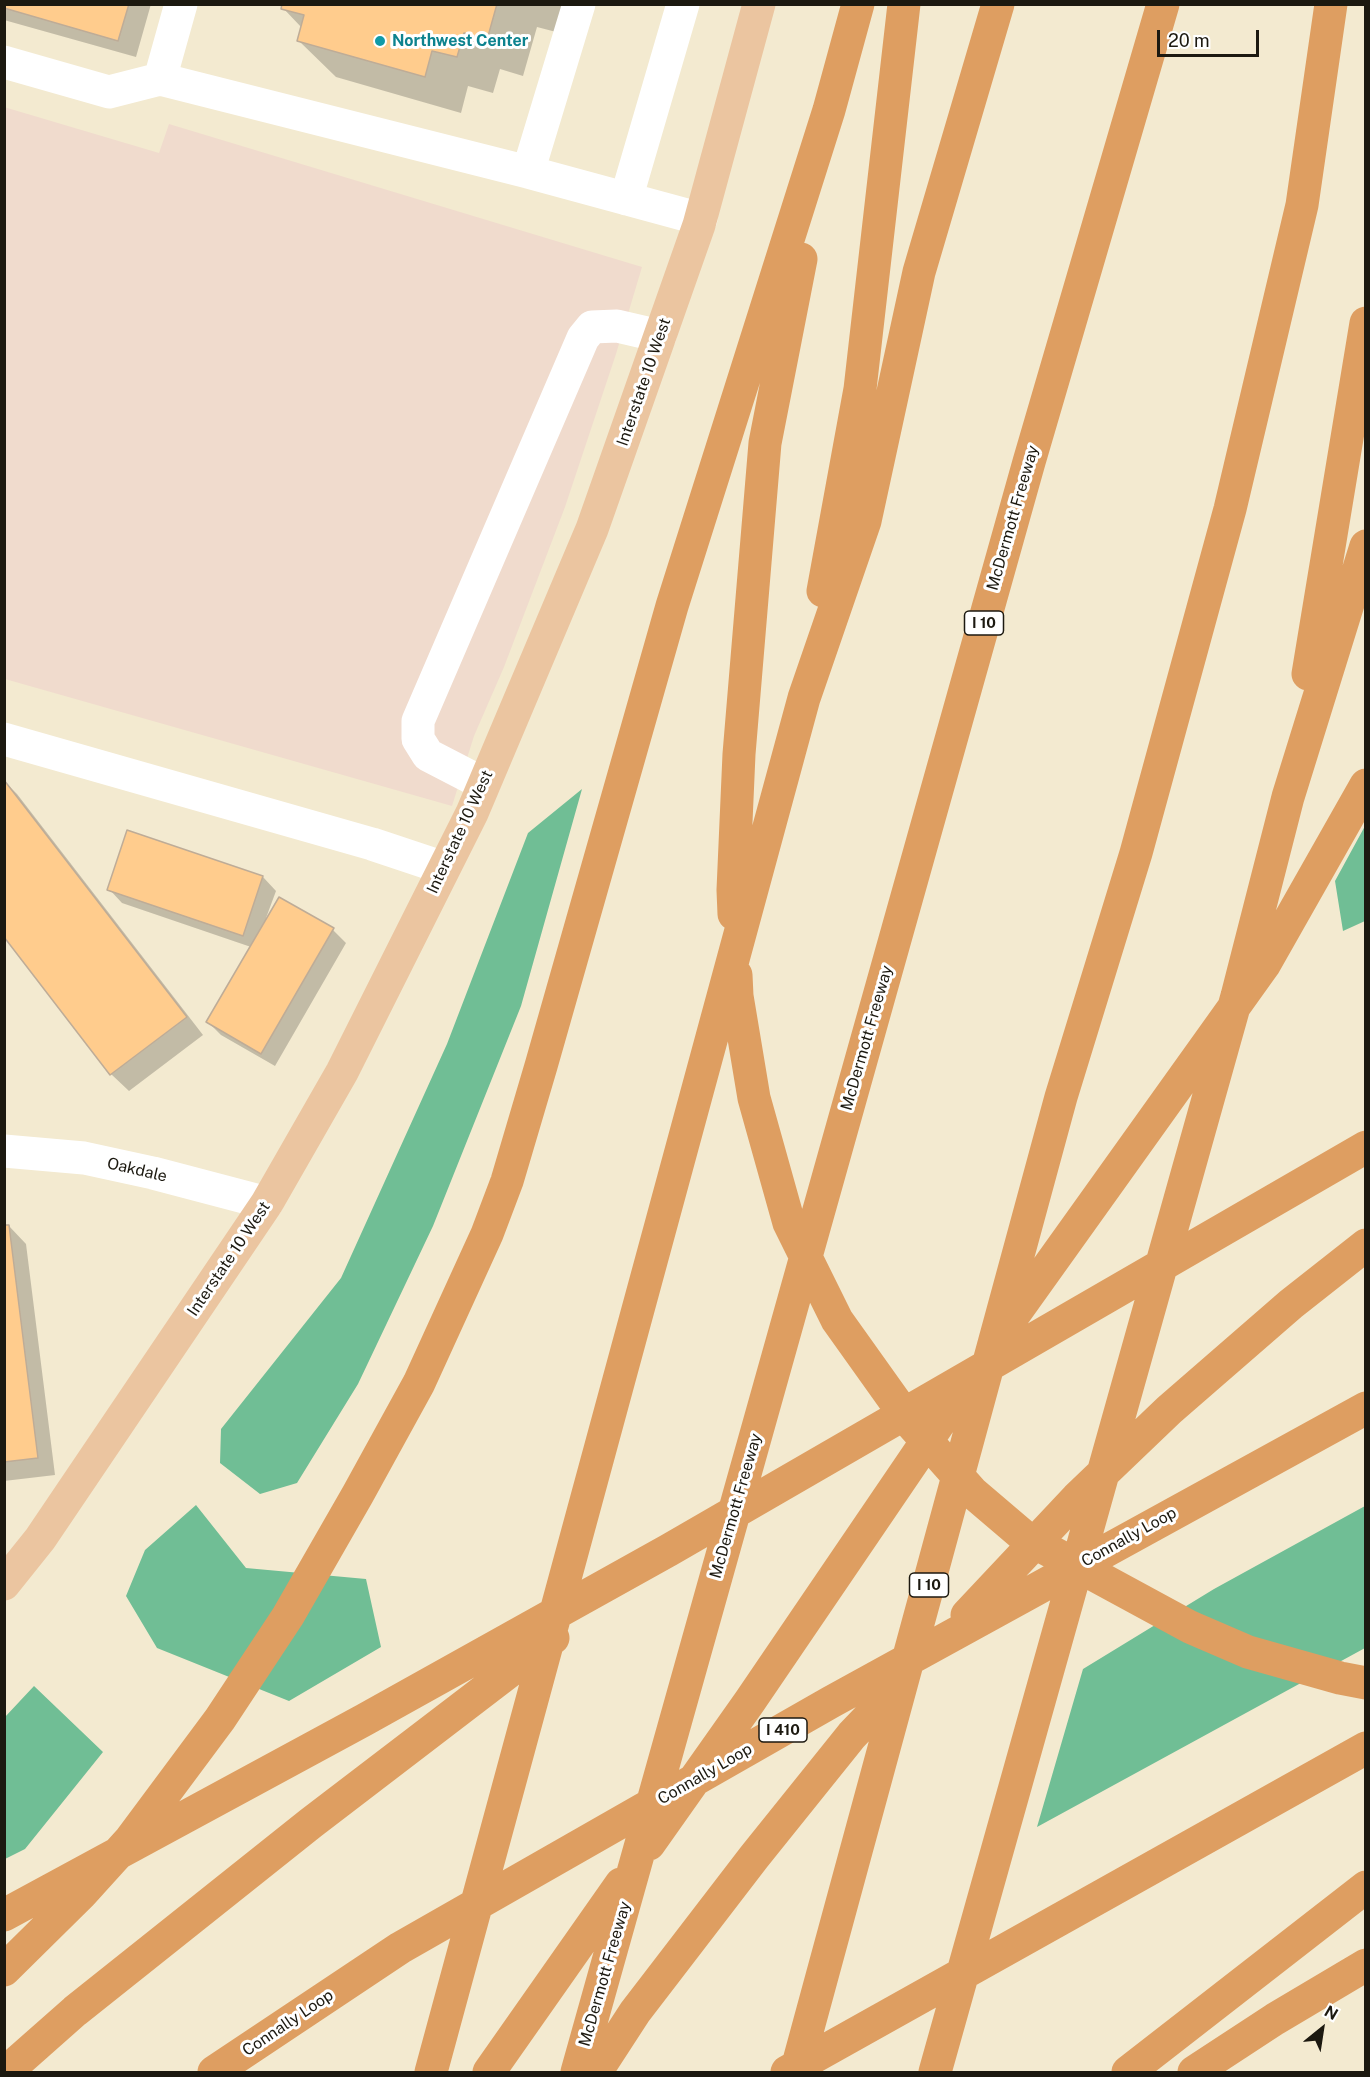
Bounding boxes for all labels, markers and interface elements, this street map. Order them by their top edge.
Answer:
scale bar [1160,18,1262,56]
text: 20 m [1168,30,1210,51]
place label: Northwest Center [392,31,528,51]
marker: Northwest Center [373,34,387,48]
street label: Interstate 10 West [613,315,675,449]
street label: McDermott Freeway [983,443,1043,593]
road number: I 10 [964,611,1004,635]
street label: Interstate 10 West [423,767,497,897]
street label: McDermott Freeway [837,963,897,1113]
street label: Oakdale [105,1154,169,1186]
street label: Interstate 10 West [184,1198,274,1320]
street label: McDermott Freeway [706,1431,766,1581]
street label: Connally Loop [1078,1503,1180,1571]
road number: I 10 [910,1573,948,1597]
road number: I 410 [759,1718,807,1742]
street label: Connally Loop [655,1739,755,1809]
street label: McDermott Freeway [575,1899,635,2049]
street label: Connally Loop [239,1986,337,2060]
north arrow [1292,1999,1352,2059]
text: N [1321,2002,1341,2024]

